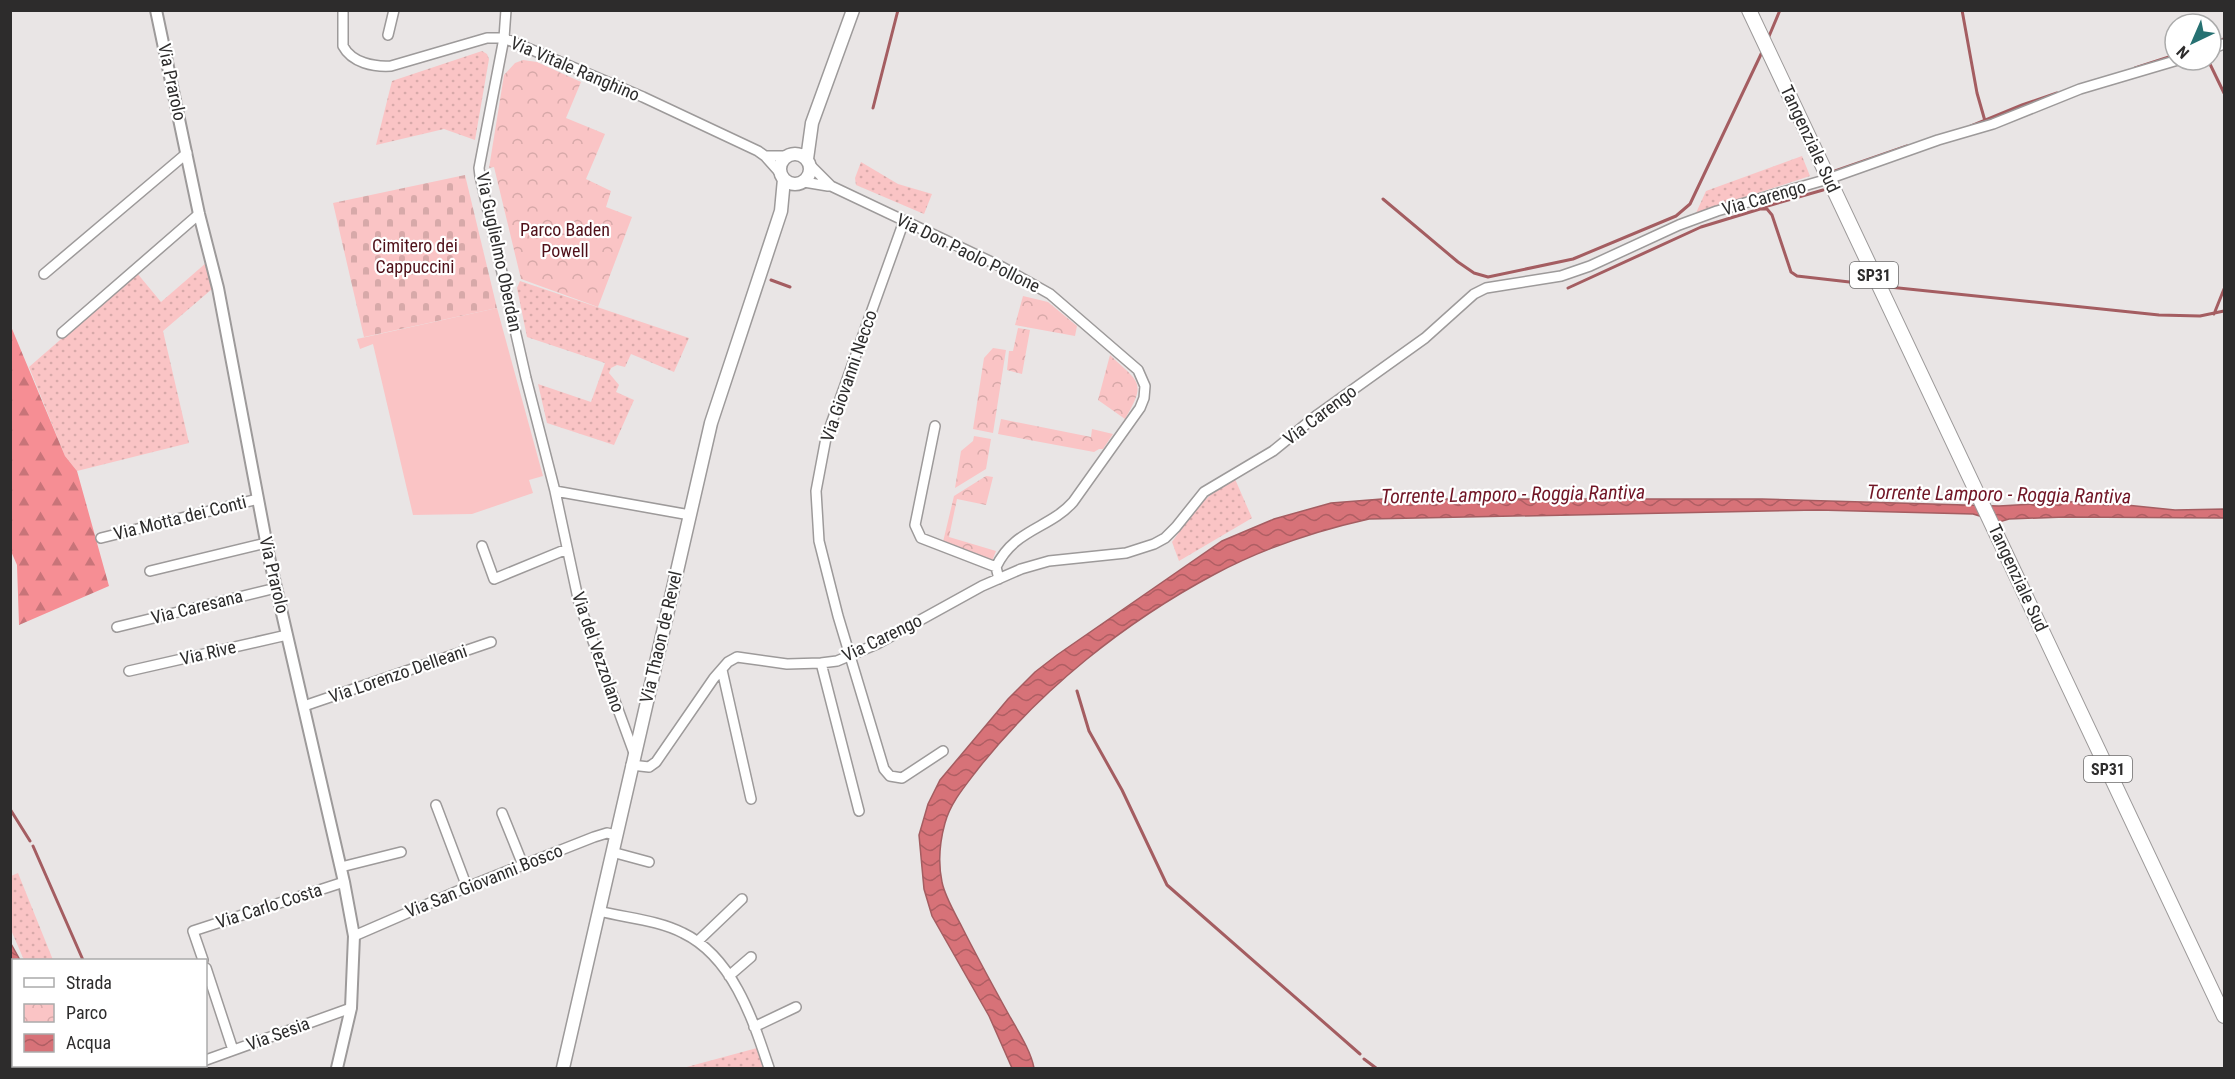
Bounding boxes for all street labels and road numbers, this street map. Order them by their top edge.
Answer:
street label: Via Vitale Ranghino [507,32,643,105]
street label: Via Prarolo [154,41,191,122]
street label: Tangenziale Sud [1776,82,1844,196]
street label: Via Guglielmo Oberdan [472,170,527,334]
street label: Via Carengo [1720,176,1808,219]
street label: Via Don Paolo Pollone [893,209,1044,296]
road number: SP31 [1850,262,1898,288]
street label: Via Giovanni Necco [816,307,881,444]
street label: Via Carengo [1279,380,1360,449]
street label: Via Motta dei Conti [111,491,248,544]
street label: Tangenziale Sud [1984,521,2052,635]
street label: Via Prarolo [255,534,294,615]
street label: Via Thaon de Revel [635,569,686,705]
street label: Via Caresana [149,585,245,628]
street label: Via del Vezzolano [568,589,629,715]
street label: Via Carengo [838,609,925,666]
street label: Via Rive [178,636,238,669]
street label: Via Lorenzo Delleani [326,640,470,707]
road number: SP31 [2084,756,2132,782]
street label: Via San Giovanni Bosco [402,839,566,922]
street label: Via Carlo Costa [213,879,324,933]
street label: Via Sesia [243,1012,312,1055]

